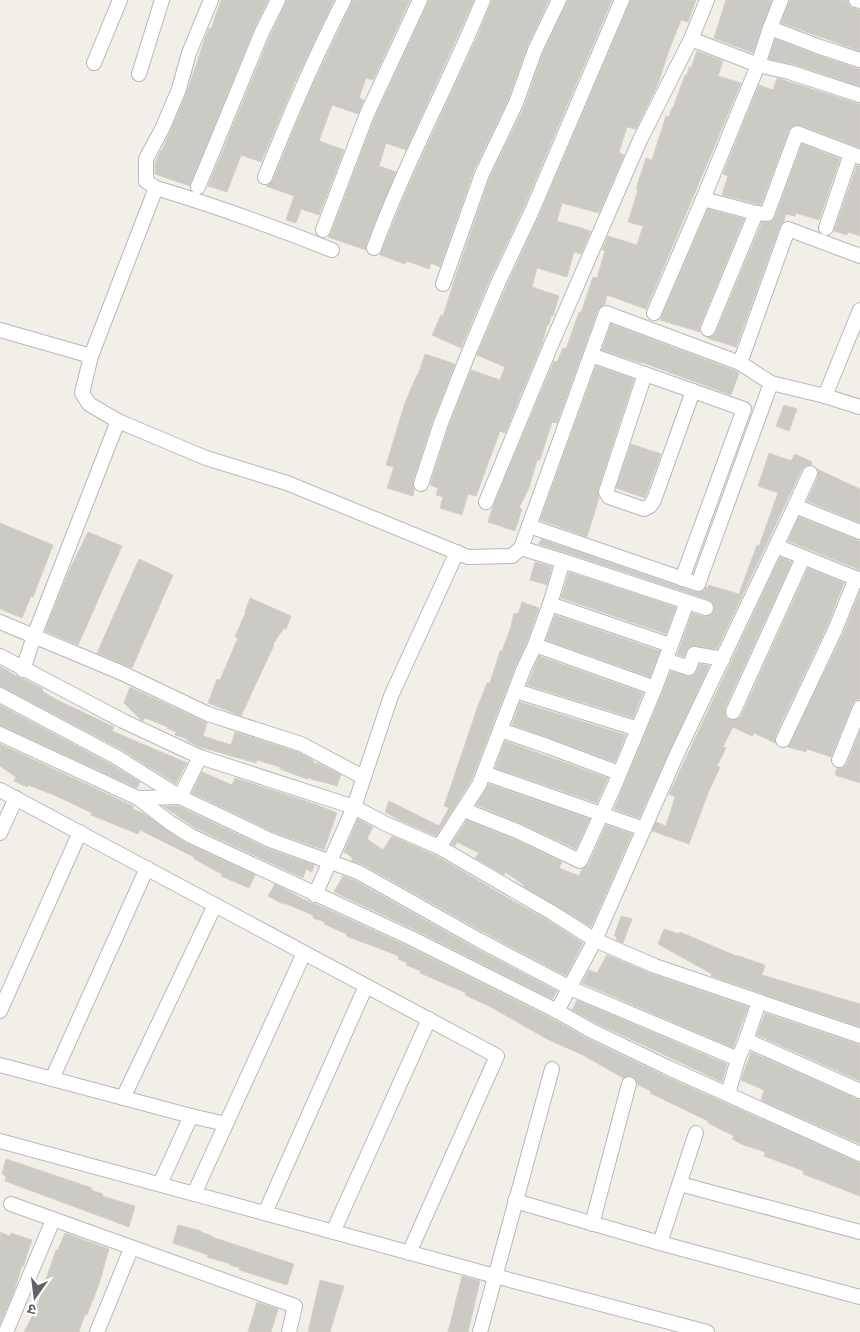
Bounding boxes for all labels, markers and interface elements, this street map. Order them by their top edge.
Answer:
north arrow [10,1272,60,1322]
text: उ [25,1301,38,1318]

